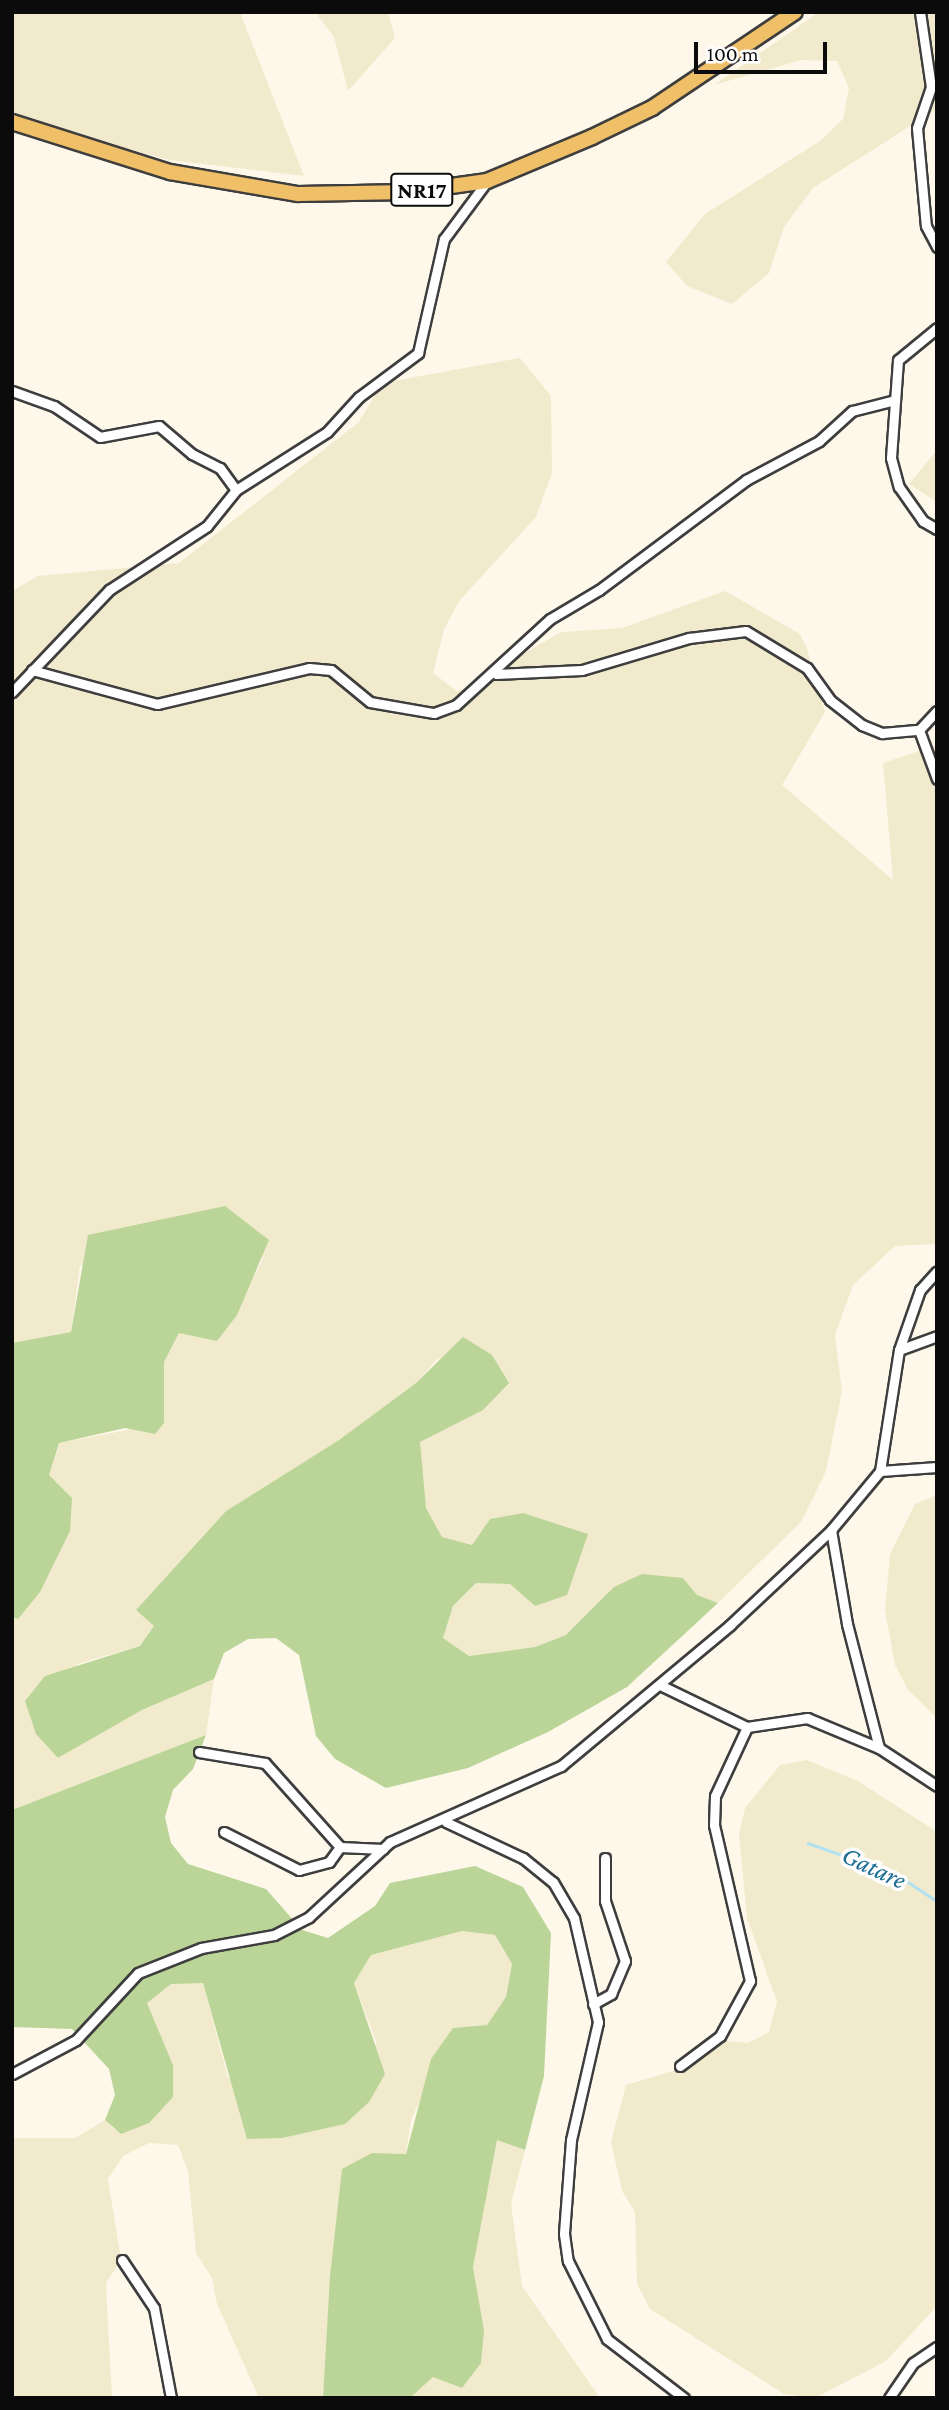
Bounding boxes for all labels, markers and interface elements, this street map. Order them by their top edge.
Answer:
scale bar [697,28,830,72]
text: 100 m [707,42,759,66]
road number: NR17 [389,170,455,210]
water label: Gatare [837,1840,911,1896]

